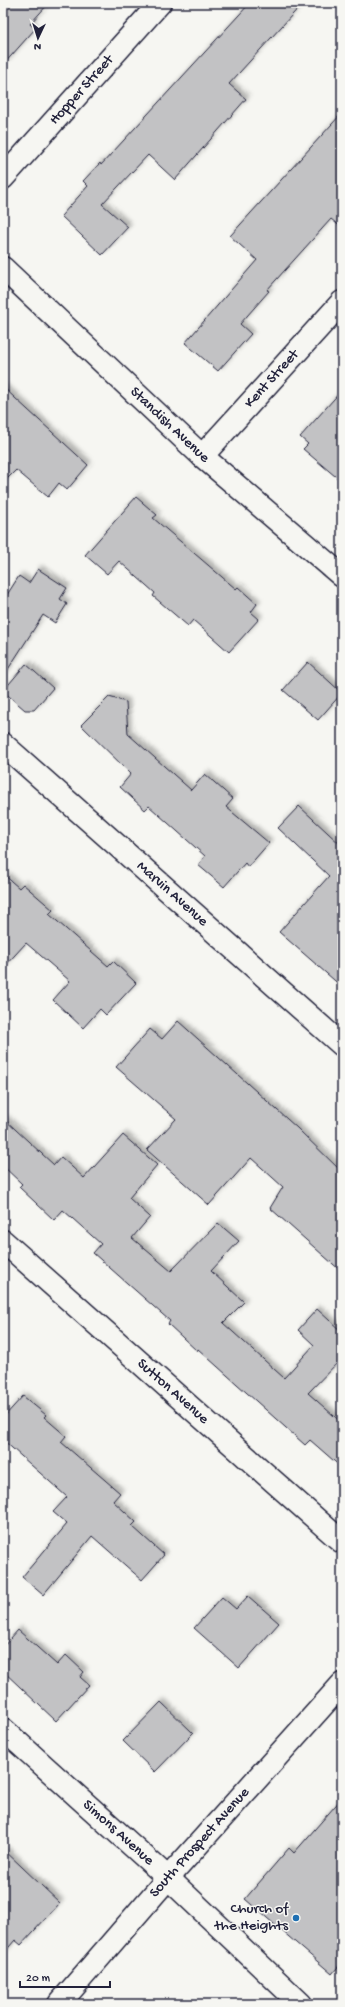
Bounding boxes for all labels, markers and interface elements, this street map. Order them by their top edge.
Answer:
north arrow [18,18,58,58]
text: N [33,40,41,52]
street label: Hopper Street [46,50,119,129]
street label: Kent Street [241,345,304,412]
street label: Standish Avenue [126,383,213,467]
street label: Marvin Avenue [132,858,212,931]
street label: Sutton Avenue [133,1355,213,1428]
street label: South Prospect Avenue [146,1784,254,1902]
street label: Simons Avenue [79,1796,158,1870]
place label: Church of the Heights [214,1900,289,1935]
marker: Church of the Heights [291,1913,301,1923]
scale bar [20,1963,110,1989]
text: 20 m [26,1972,51,1986]

